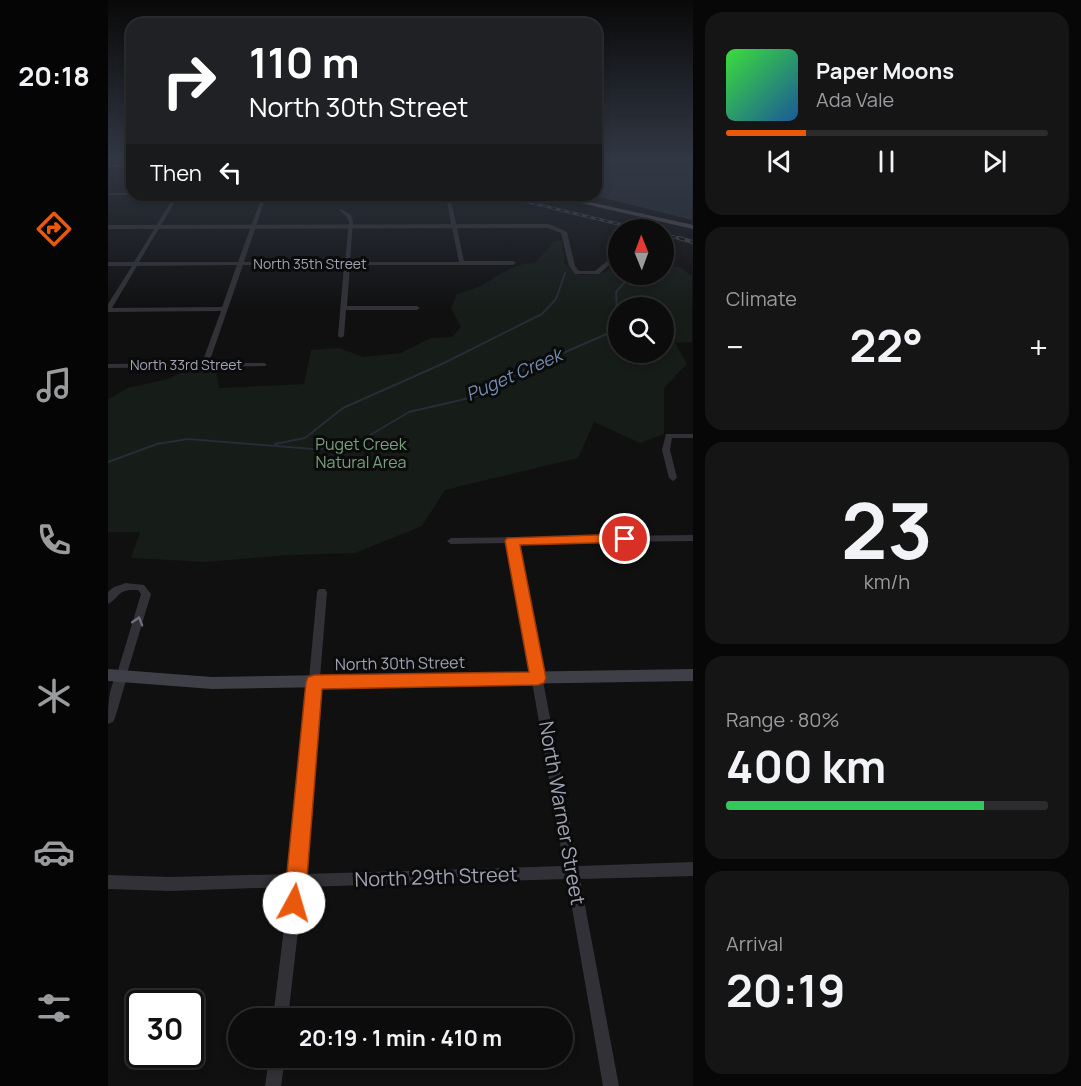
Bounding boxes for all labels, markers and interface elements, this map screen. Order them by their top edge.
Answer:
text: 110 m [249,33,360,91]
icon: right [150,42,228,120]
text: Paper Moons [816,56,954,86]
text: 20:18 [18,57,90,94]
text: Ada Vale [816,86,894,113]
text: North 30th Street [249,88,468,125]
icon: previous [763,145,796,178]
icon: pause [870,145,903,178]
icon: next [978,145,1011,178]
icon: left [214,156,247,189]
text: Then [150,158,202,188]
icon: directions [33,208,75,250]
north arrow [608,219,674,285]
map controls [608,219,674,363]
street label: North 35th Street [253,254,367,273]
text: Climate [726,285,797,312]
button: search [608,297,674,363]
text: 22° [849,314,923,376]
text: − [726,324,744,369]
text: + [1029,324,1048,369]
water label: Puget Creek [462,341,568,406]
street label: North 33rd Street [130,355,243,374]
icon: music [33,364,75,406]
park label: Puget Creek Natural Area [315,433,408,473]
text: 23 [841,476,933,582]
pin [599,513,650,564]
icon: phone [33,519,75,561]
icon: arrive [608,522,641,555]
text: km/h [864,568,910,595]
one-way arrow [131,616,143,627]
street label: North 30th Street [335,651,465,675]
icon: climate [33,675,75,717]
text: Range · 80% [726,706,840,733]
street label: North Warner Street [533,719,592,907]
text: 400 km [726,735,886,797]
icon: car [33,831,75,873]
street label: North 29th Street [354,860,518,893]
position arrow [262,871,326,935]
text: Arrival [726,930,783,957]
text: 20:19 [726,959,846,1021]
icon: filters [33,987,75,1029]
speed limit sign: 30 [126,990,204,1068]
text: 20:19 · 1 min · 410 m [299,1023,502,1053]

